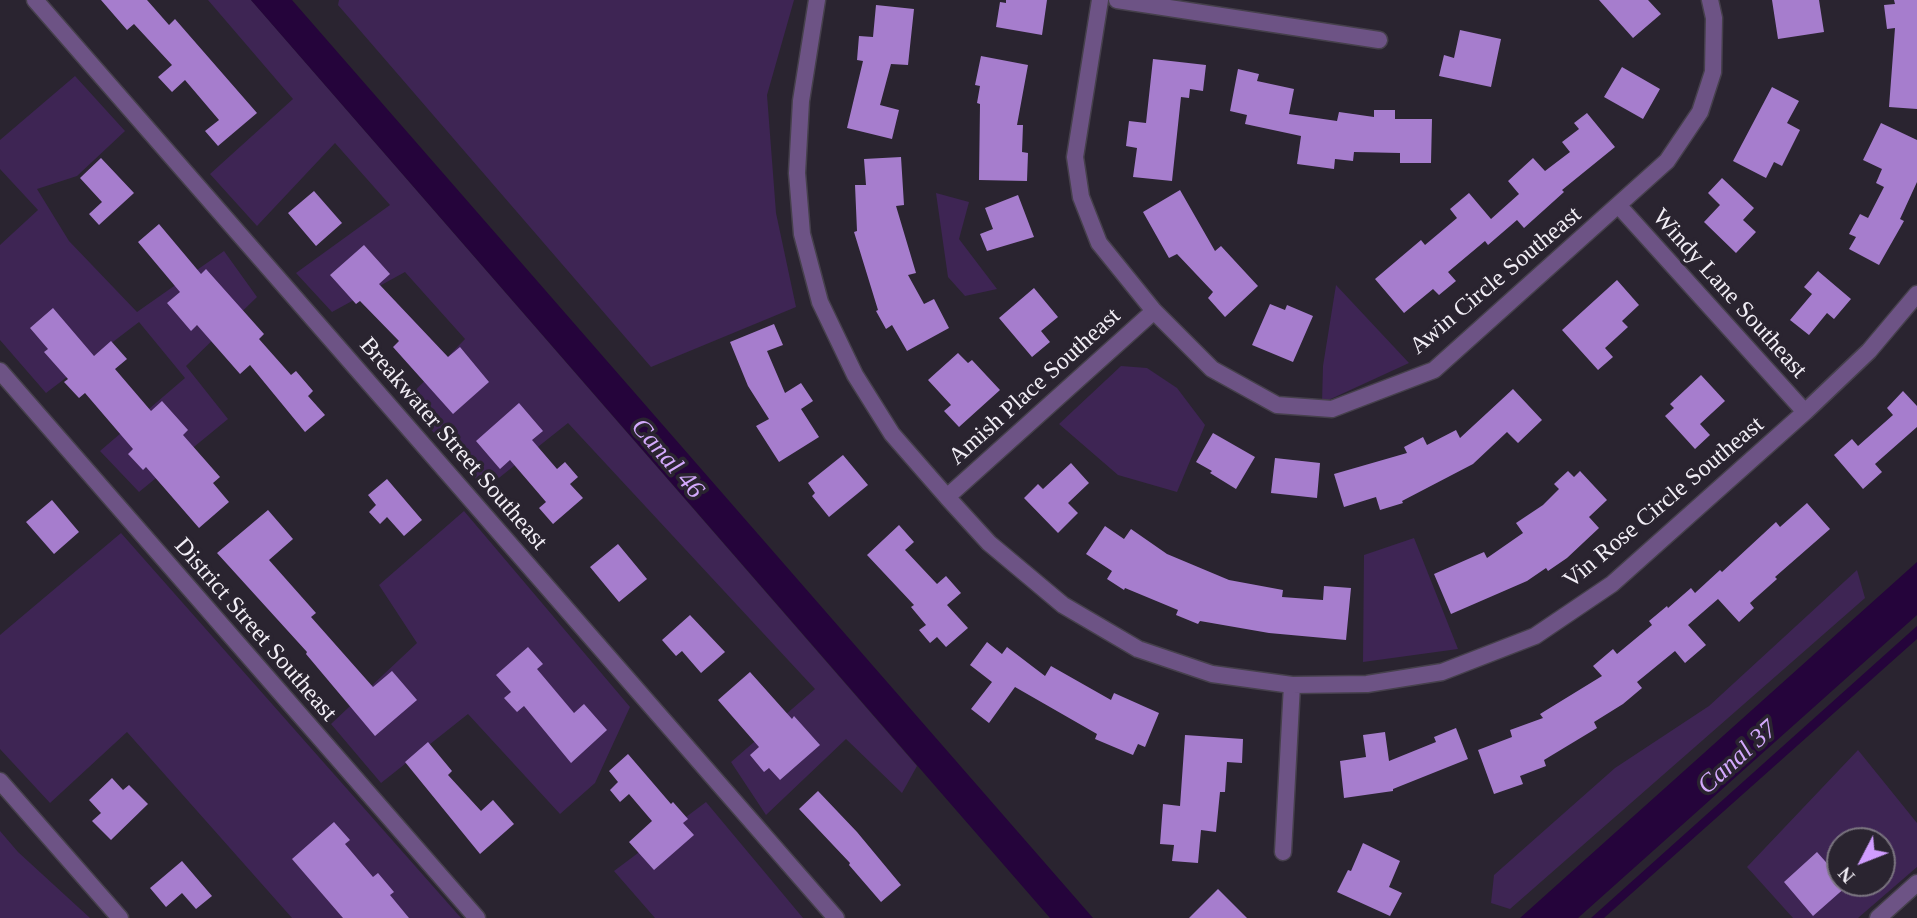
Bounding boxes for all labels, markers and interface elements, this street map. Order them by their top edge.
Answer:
street label: Awin Circle Southeast [1404,201,1588,361]
street label: Windy Lane Southeast [1645,203,1813,385]
street label: Amish Place Southeast [943,302,1127,472]
street label: Breakwater Street Southeast [353,332,553,556]
street label: Vin Rose Circle Southeast [1558,411,1770,595]
water label: Canal 46 [624,413,710,505]
street label: District Street Southeast [168,533,342,727]
water label: Canal 37 [1692,714,1784,802]
north arrow [1826,827,1896,897]
text: N [1834,863,1859,887]

